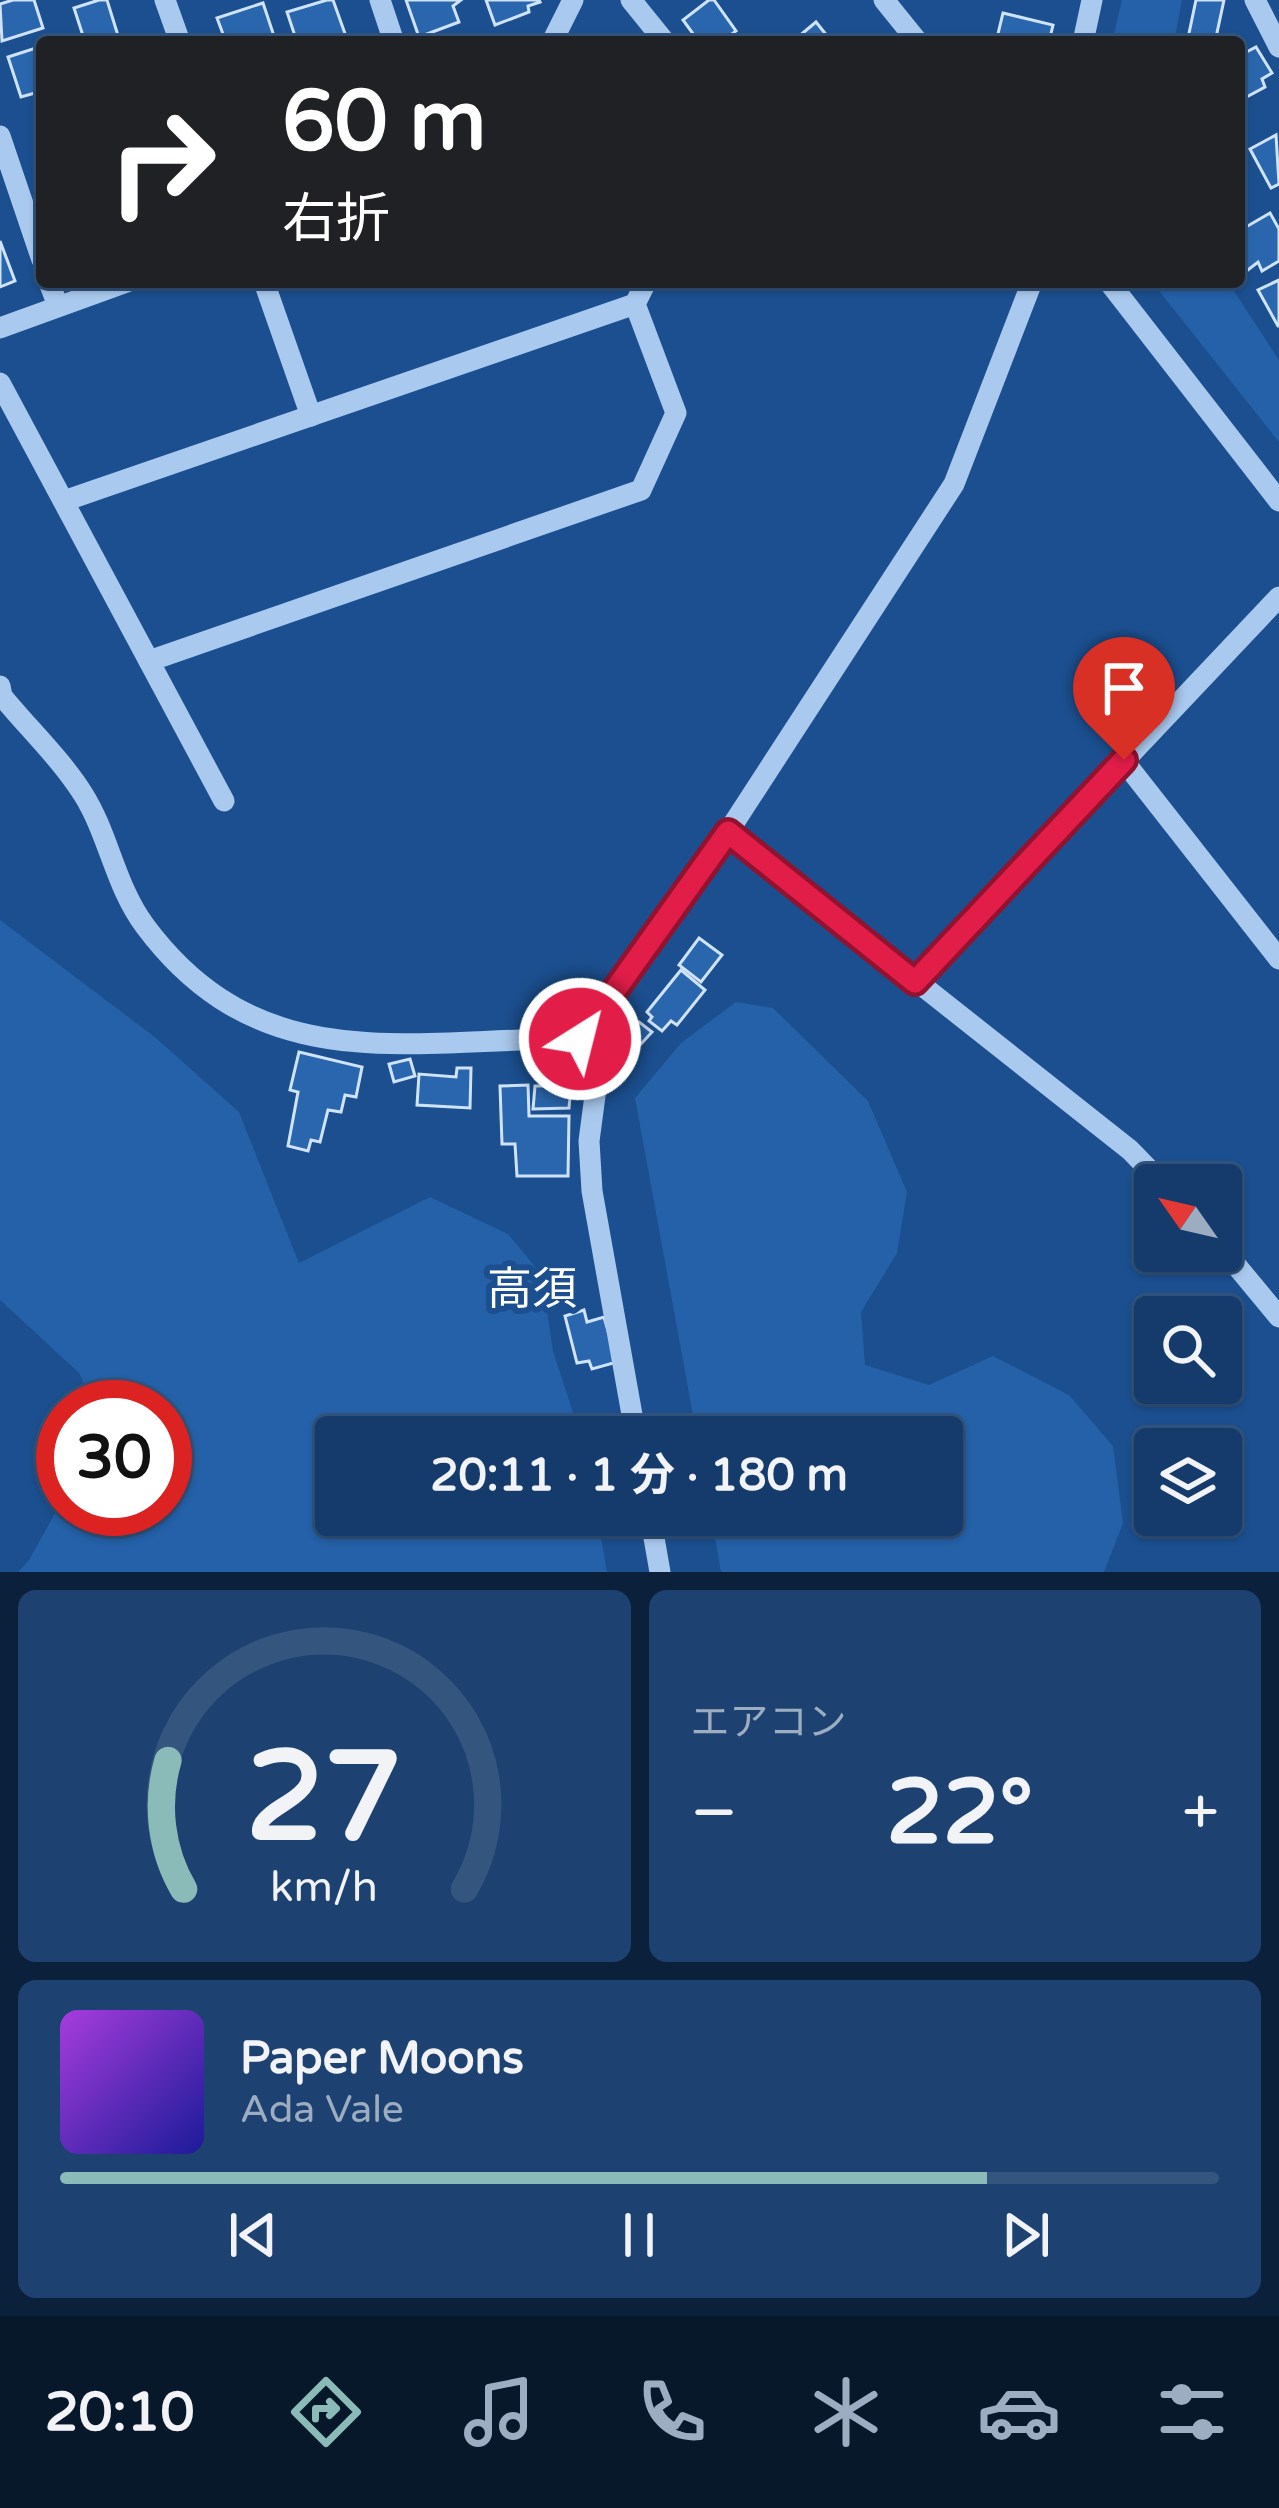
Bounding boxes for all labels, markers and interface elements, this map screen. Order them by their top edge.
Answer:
text: 60 m [282,72,486,173]
icon: right [84,84,240,240]
text: 右折 [282,187,390,252]
pin [1073,637,1175,760]
icon: arrive [1091,655,1157,721]
position arrow [517,976,643,1102]
north arrow [1134,1164,1242,1272]
map controls [1134,1164,1242,1536]
district label: 高須 [487,1263,577,1317]
button: search [1134,1296,1242,1404]
speed limit sign: 30 [36,1380,192,1536]
button: layers [1134,1428,1242,1536]
text: 20:11 · 1 分 · 180 m [430,1449,848,1503]
text: エアコン [691,1699,847,1746]
text: 27 [246,1723,403,1874]
text: 22° [886,1759,1033,1868]
text: − [691,1773,738,1853]
text: + [1182,1773,1219,1853]
text: km/h [270,1862,378,1913]
text: Paper Moons [240,2032,524,2086]
text: Ada Vale [240,2086,404,2133]
icon: previous [220,2202,286,2268]
icon: pause [606,2202,672,2268]
icon: next [993,2202,1059,2268]
icon: directions [284,2370,368,2454]
icon: music [457,2370,541,2454]
icon: phone [630,2370,714,2454]
icon: climate [804,2370,888,2454]
icon: car [977,2370,1061,2454]
icon: filters [1150,2370,1234,2454]
text: 20:10 [45,2380,194,2445]

